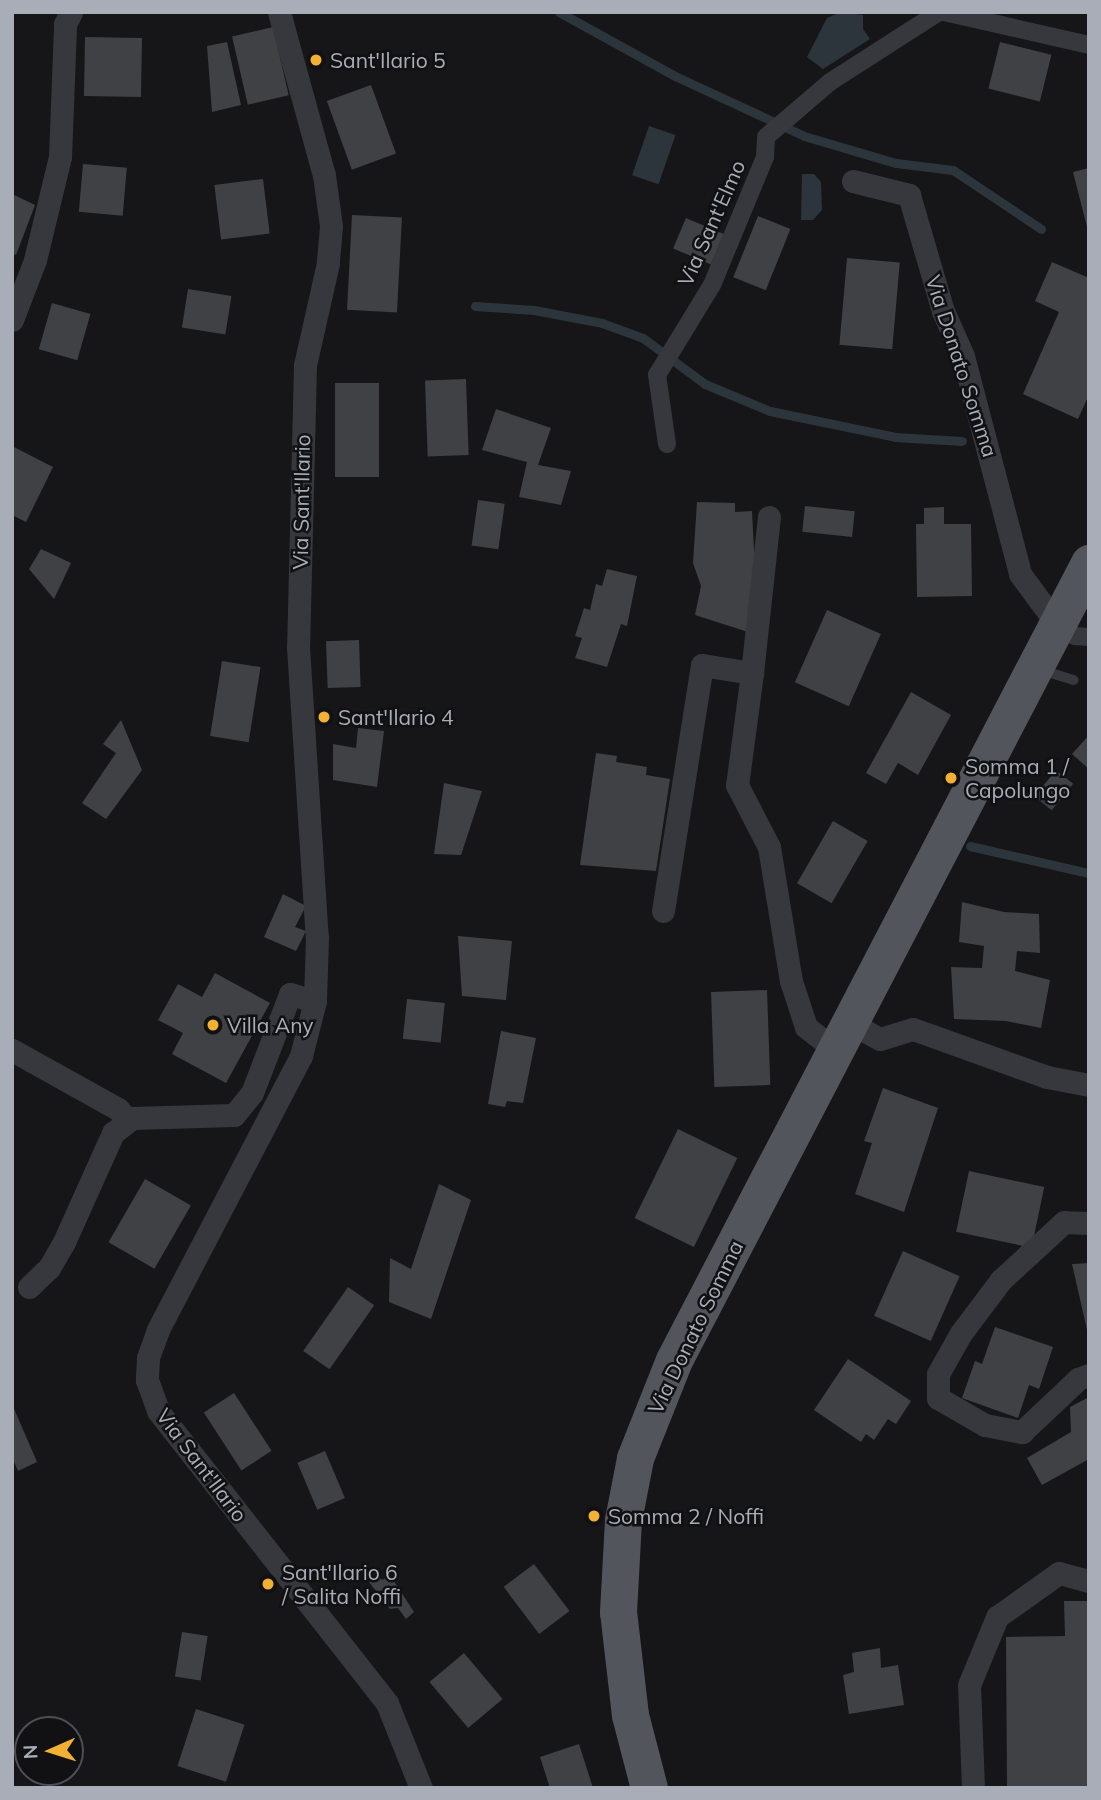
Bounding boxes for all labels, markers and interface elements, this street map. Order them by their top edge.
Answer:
place label: Sant'Ilario 5 [330,47,446,73]
marker: Sant'Ilario 5 [308,52,324,68]
street label: Via Sant'Elmo [672,156,750,290]
street label: Via Donato Somma [921,272,1003,460]
street label: Via Sant'Ilario [287,434,315,570]
place label: Sant'Ilario 4 [338,704,454,730]
marker: Sant'Ilario 4 [316,709,332,725]
place label: Somma 1 / Capolungo [965,753,1070,803]
marker: Somma 1 / Capolungo [943,770,959,786]
place label: Villa Any [227,1012,314,1038]
marker: Villa Any [205,1017,221,1033]
street label: Via Donato Somma [642,1236,748,1418]
street label: Via Sant'Ilario [151,1403,253,1527]
place label: Somma 2 / Noffi [608,1503,764,1529]
marker: Somma 2 / Noffi [586,1508,602,1524]
place label: Sant'Ilario 6 / Salita Noffi [282,1559,401,1609]
marker: Sant'Ilario 6 / Salita Noffi [260,1576,276,1592]
north arrow [14,1716,84,1786]
text: N [18,1744,42,1760]

